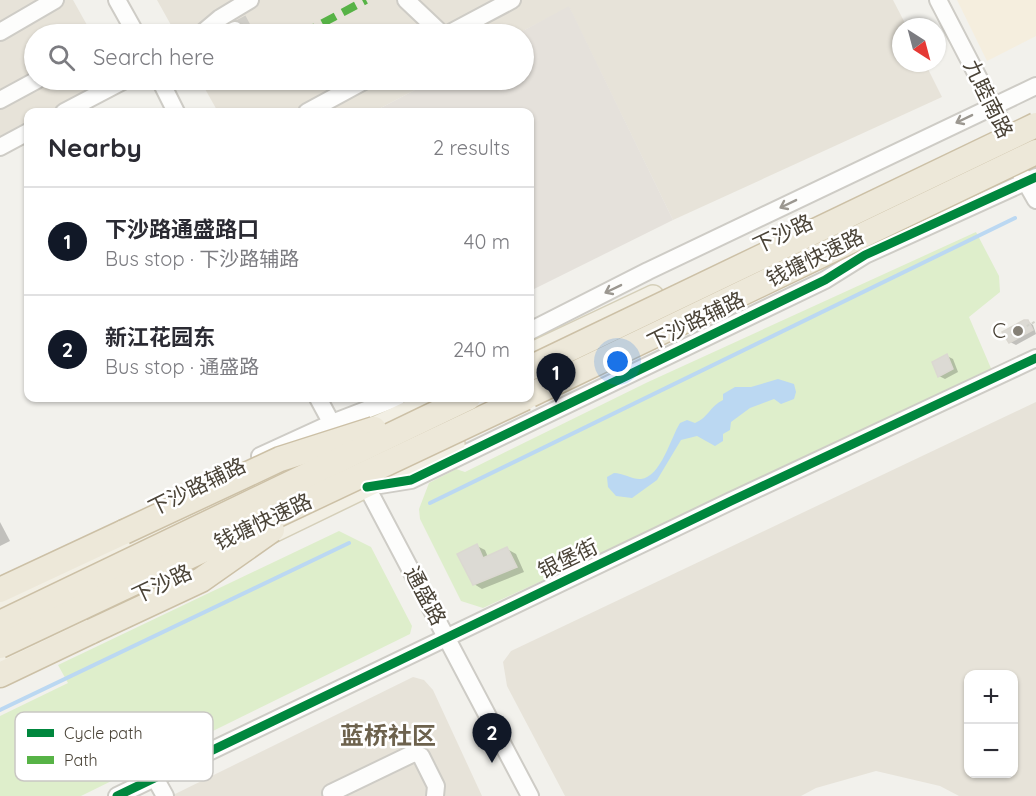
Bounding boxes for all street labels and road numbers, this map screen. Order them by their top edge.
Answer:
street label: 九睦南路 [959,55,1019,142]
street label: 下沙路 [749,208,817,258]
street label: 钱塘快速路 [762,222,867,292]
street label: 下沙路辅路 [643,285,748,355]
street label: 下沙路辅路 [144,451,249,521]
street label: 钱塘快速路 [210,487,316,555]
street label: 银堡街 [534,533,602,584]
street label: 下沙路 [128,558,196,608]
street label: 通盛路 [400,562,452,629]

